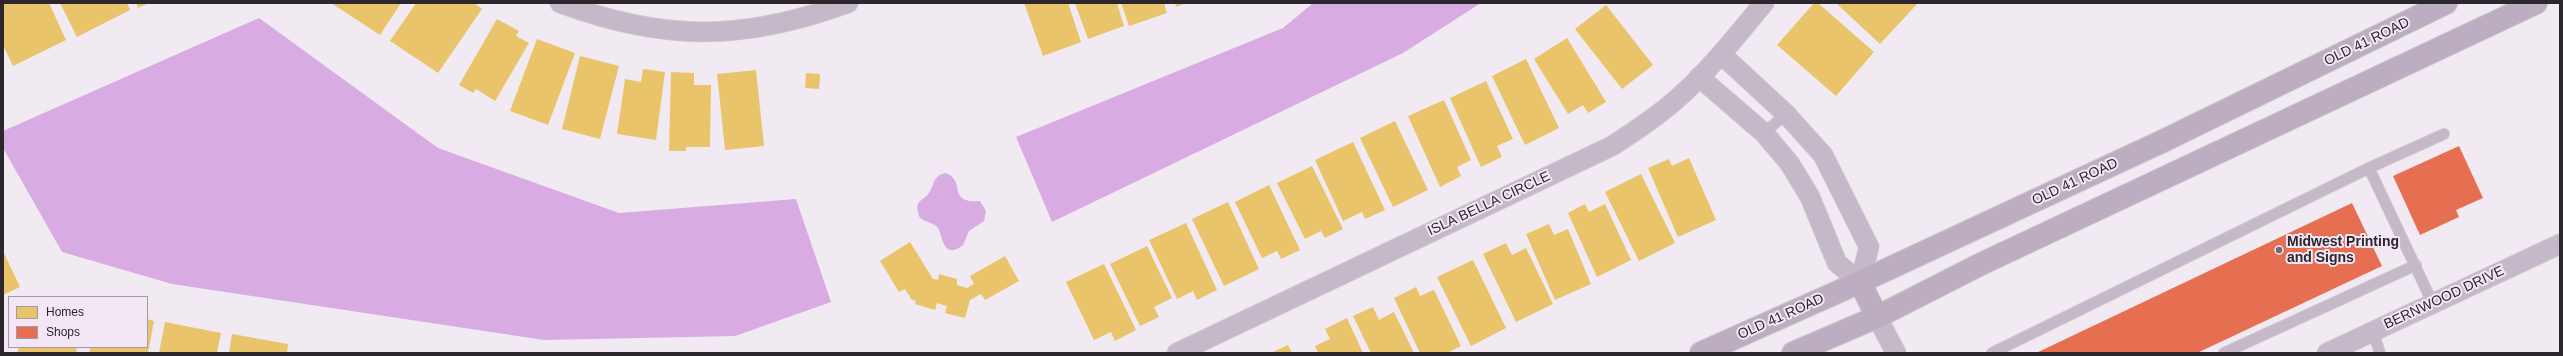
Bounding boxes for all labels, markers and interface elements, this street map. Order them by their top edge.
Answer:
street label: OLD 41 ROAD [2322,14,2412,70]
street label: OLD 41 ROAD [2029,155,2121,209]
street label: ISLA BELLA CIRCLE [1425,168,1553,240]
place label: Midwest Printing and Signs [2287,234,2399,266]
marker: Midwest Printing and Signs [2274,245,2284,255]
street label: BERNWOOD DRIVE [2381,263,2507,333]
street label: OLD 41 ROAD [1735,290,1827,344]
legend [8,296,148,348]
text: Homes [46,305,84,319]
text: Shops [46,325,80,339]

